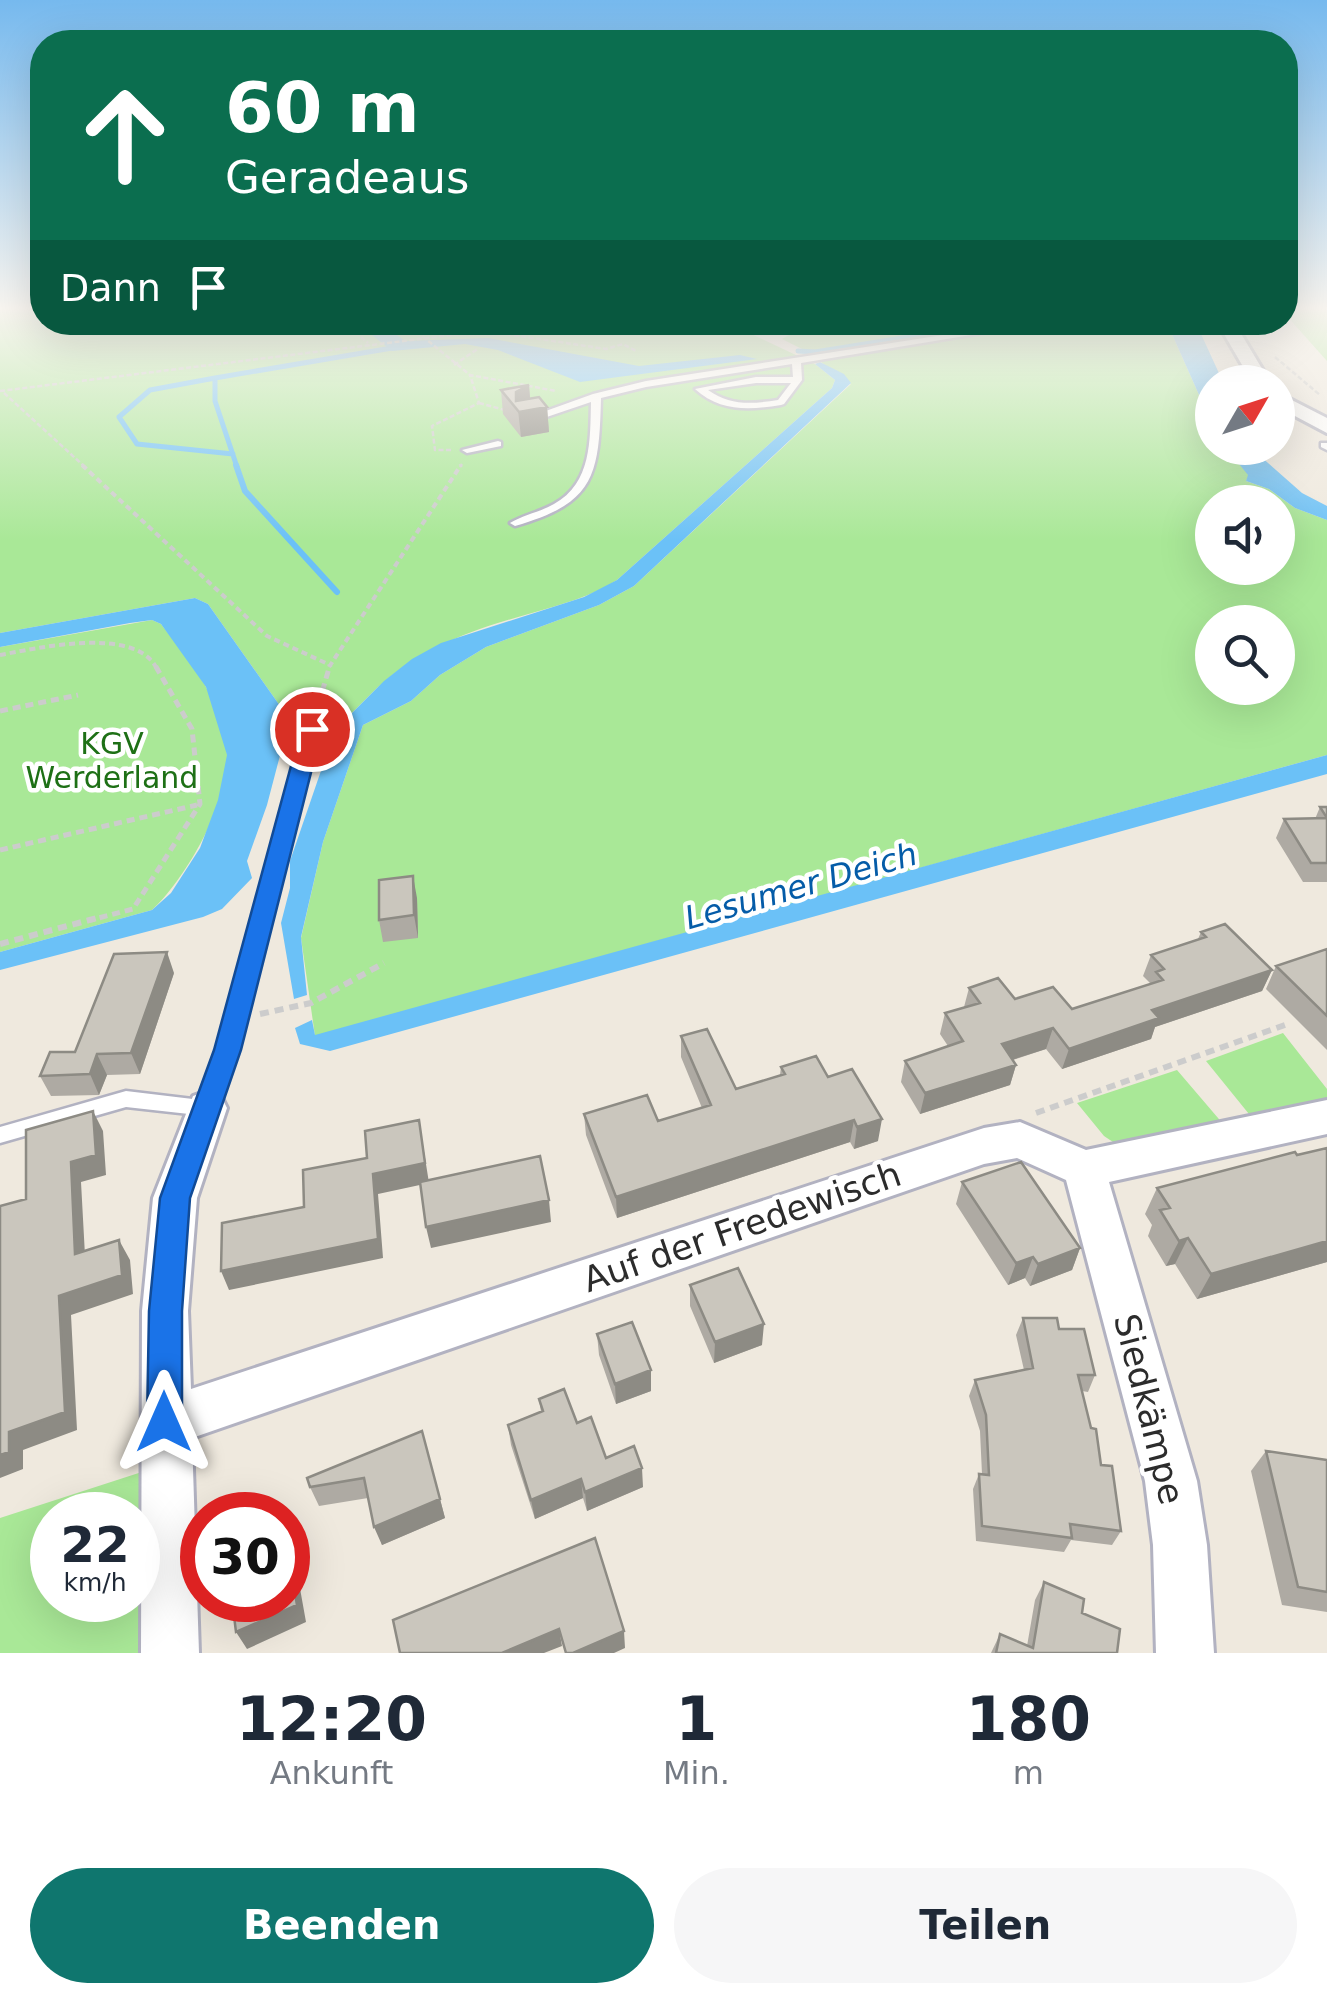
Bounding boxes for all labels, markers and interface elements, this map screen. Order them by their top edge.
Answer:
text: 60 m [225,67,420,149]
icon: ahead [60,70,190,200]
text: Geradeaus [225,151,469,204]
icon: arrive [181,260,236,315]
text: Dann [60,266,161,310]
north arrow [1195,365,1295,465]
map controls [1195,365,1295,705]
button: sound [1195,485,1295,585]
button: search [1195,605,1295,705]
pin [270,687,355,772]
icon: arrive [285,702,340,757]
park label: KGV Werderland [26,726,198,795]
water label: Lesumer Deich [681,835,921,937]
street label: Auf der Fredewisch [578,1154,906,1300]
street label: Siedkämpe [1106,1310,1192,1508]
position arrow [112,1370,216,1474]
speed limit sign: 30 [180,1492,310,1622]
text: 22 [60,1516,130,1574]
text: km/h [63,1568,127,1597]
text: 12:20 [236,1684,427,1754]
text: 1 [675,1684,717,1754]
text: 180 [966,1684,1091,1754]
text: Ankunft [270,1754,393,1792]
text: Min. [663,1754,730,1792]
text: m [1013,1754,1044,1792]
button: Beenden [30,1868,654,1983]
button: Teilen [674,1868,1297,1983]

